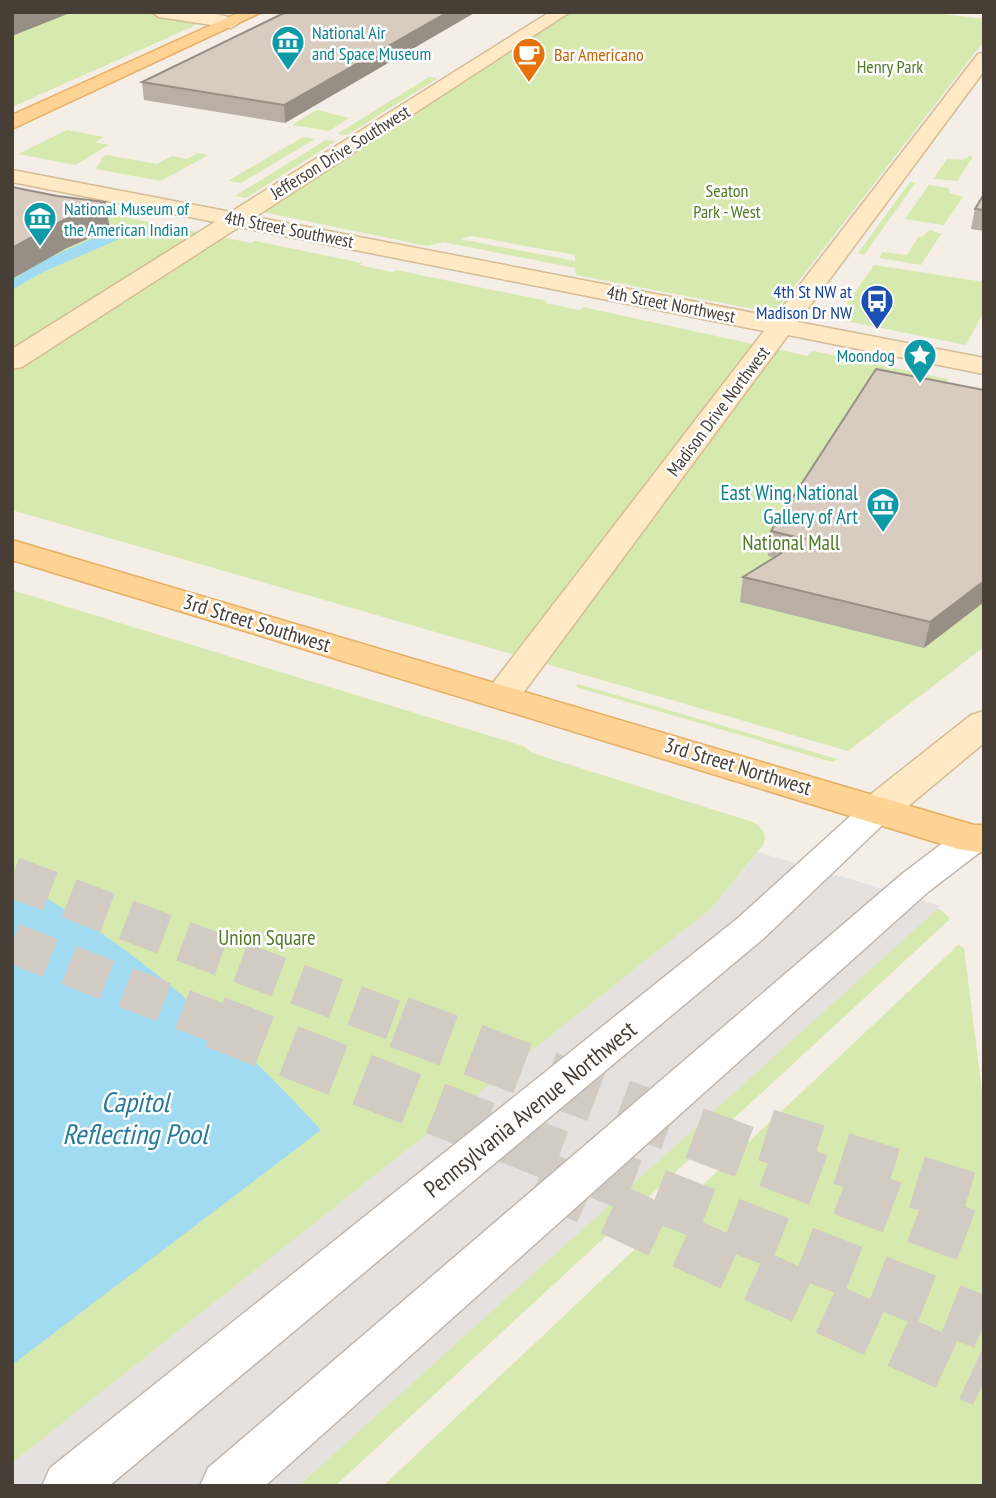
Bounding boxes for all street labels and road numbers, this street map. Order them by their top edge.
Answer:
street label: Jefferson Drive Southwest [265,100,414,205]
street label: 4th Street Southwest [223,205,356,253]
street label: 4th Street Northwest [605,280,737,328]
street label: Madison Drive Northwest [662,341,774,481]
street label: 3rd Street Southwest [180,588,334,658]
street label: 3rd Street Northwest [661,731,815,801]
street label: Pennsylvania Avenue Northwest [417,1013,643,1204]

